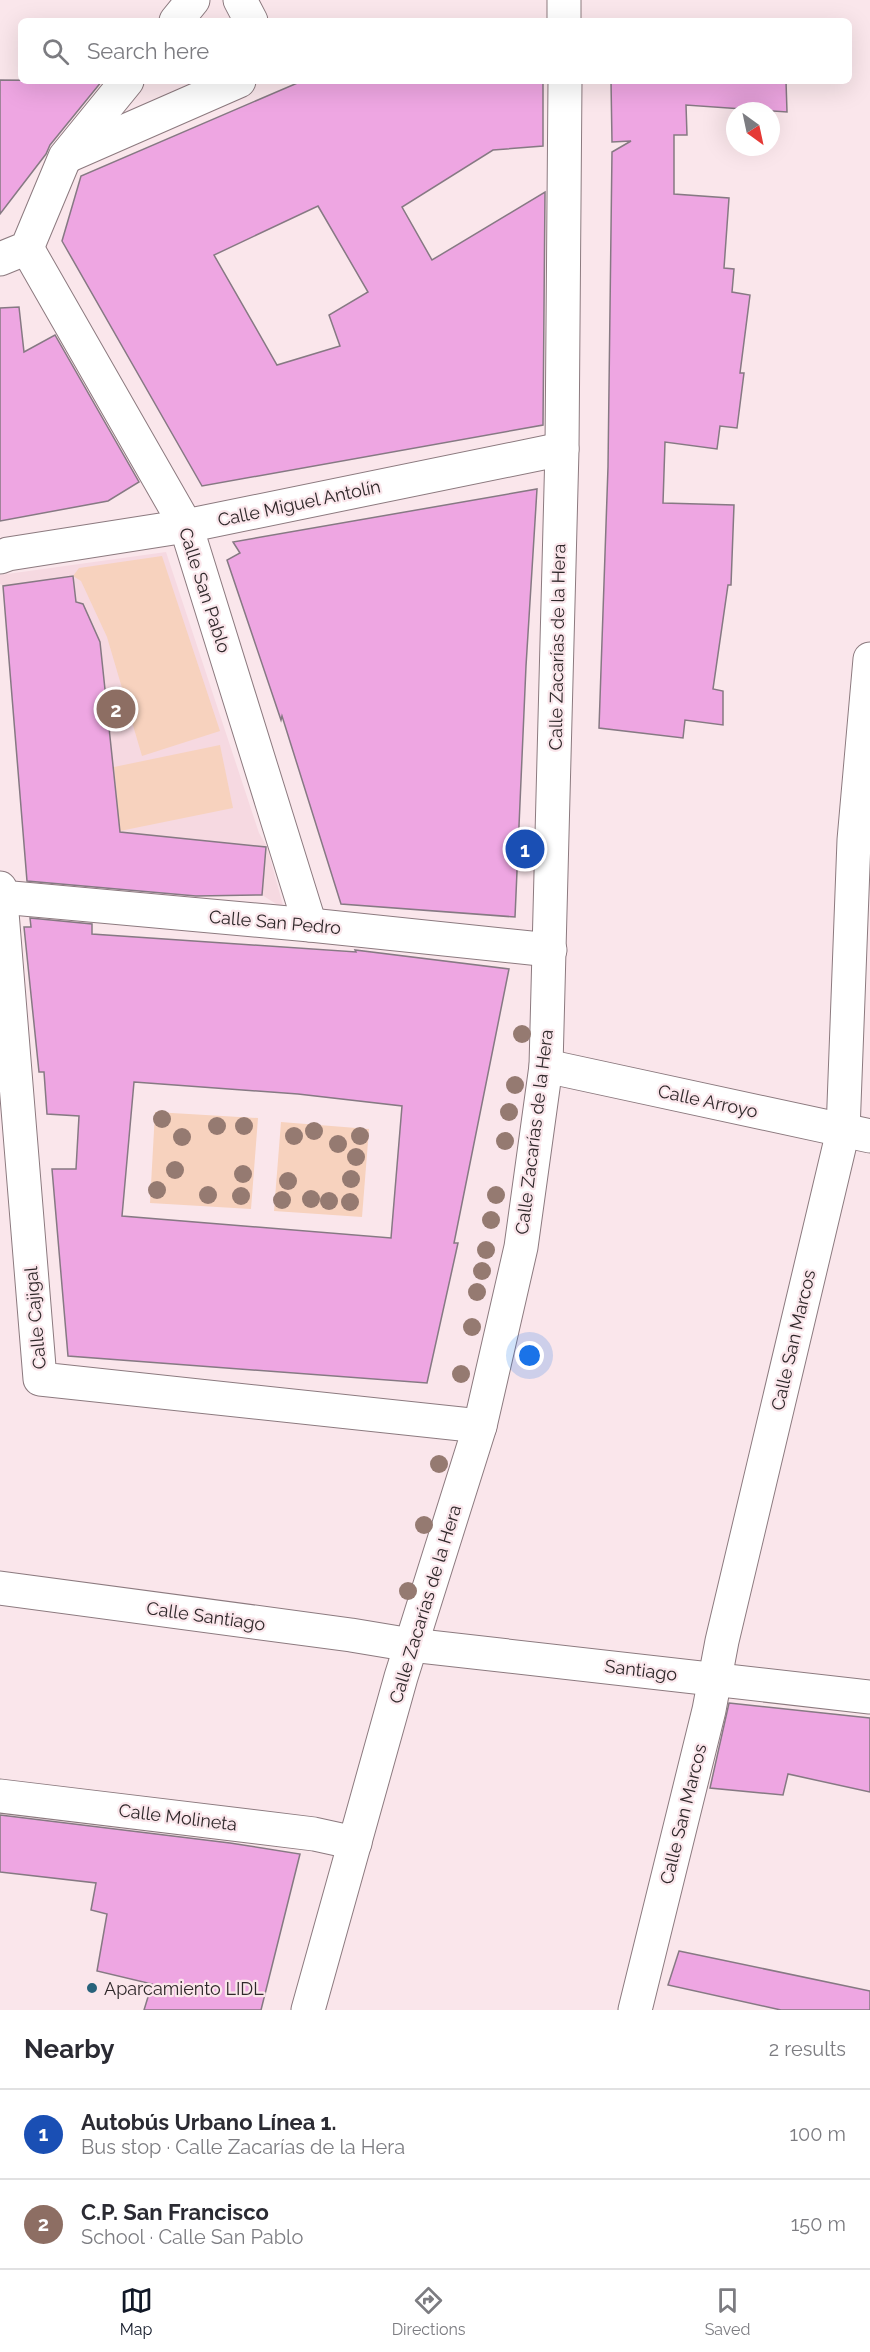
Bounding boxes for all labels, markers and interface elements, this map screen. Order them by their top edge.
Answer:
search box [18,18,852,84]
icon: search [39,35,72,68]
text: Search here [87,38,209,64]
north arrow [726,102,780,156]
street label: Calle Miguel Antolín [216,475,382,531]
street label: Calle San Pablo [175,525,235,656]
street label: Calle Zacarías de la Hera [545,543,569,751]
pin: 2 [96,686,136,732]
pin: 1 [506,826,544,872]
street label: Calle San Pedro [208,906,342,938]
street label: Calle Zacarías de la Hera [511,1028,557,1236]
street label: Calle Arroyo [656,1080,760,1122]
street label: Calle Cajigal [20,1266,50,1370]
street label: Calle San Marcos [767,1267,819,1412]
your location [515,1341,544,1370]
street label: Calle Zacarías de la Hera [385,1502,465,1706]
street label: Calle Santiago [145,1597,267,1635]
street label: Santiago [604,1655,679,1685]
street label: Calle San Marcos [655,1741,711,1886]
street label: Calle Molineta [118,1799,238,1835]
place label: Aparcamiento LIDL [104,1978,264,1999]
marker: Aparcamiento LIDL [85,1981,99,1995]
text: Nearby [24,2034,114,2064]
text: 2 results [769,2037,846,2061]
text: Autobús Urbano Línea 1. [81,2109,336,2135]
text: 1 [39,2122,48,2146]
text: 100 m [789,2122,846,2146]
text: Bus stop · Calle Zacarías de la Hera [81,2135,405,2159]
text: C.P. San Francisco [81,2199,269,2225]
text: 2 [38,2212,49,2236]
text: 150 m [791,2212,846,2236]
text: School · Calle San Pablo [81,2225,303,2249]
tab: Map [120,2284,153,2339]
tab: Directions [392,2284,466,2339]
tab: Saved [705,2284,750,2339]

